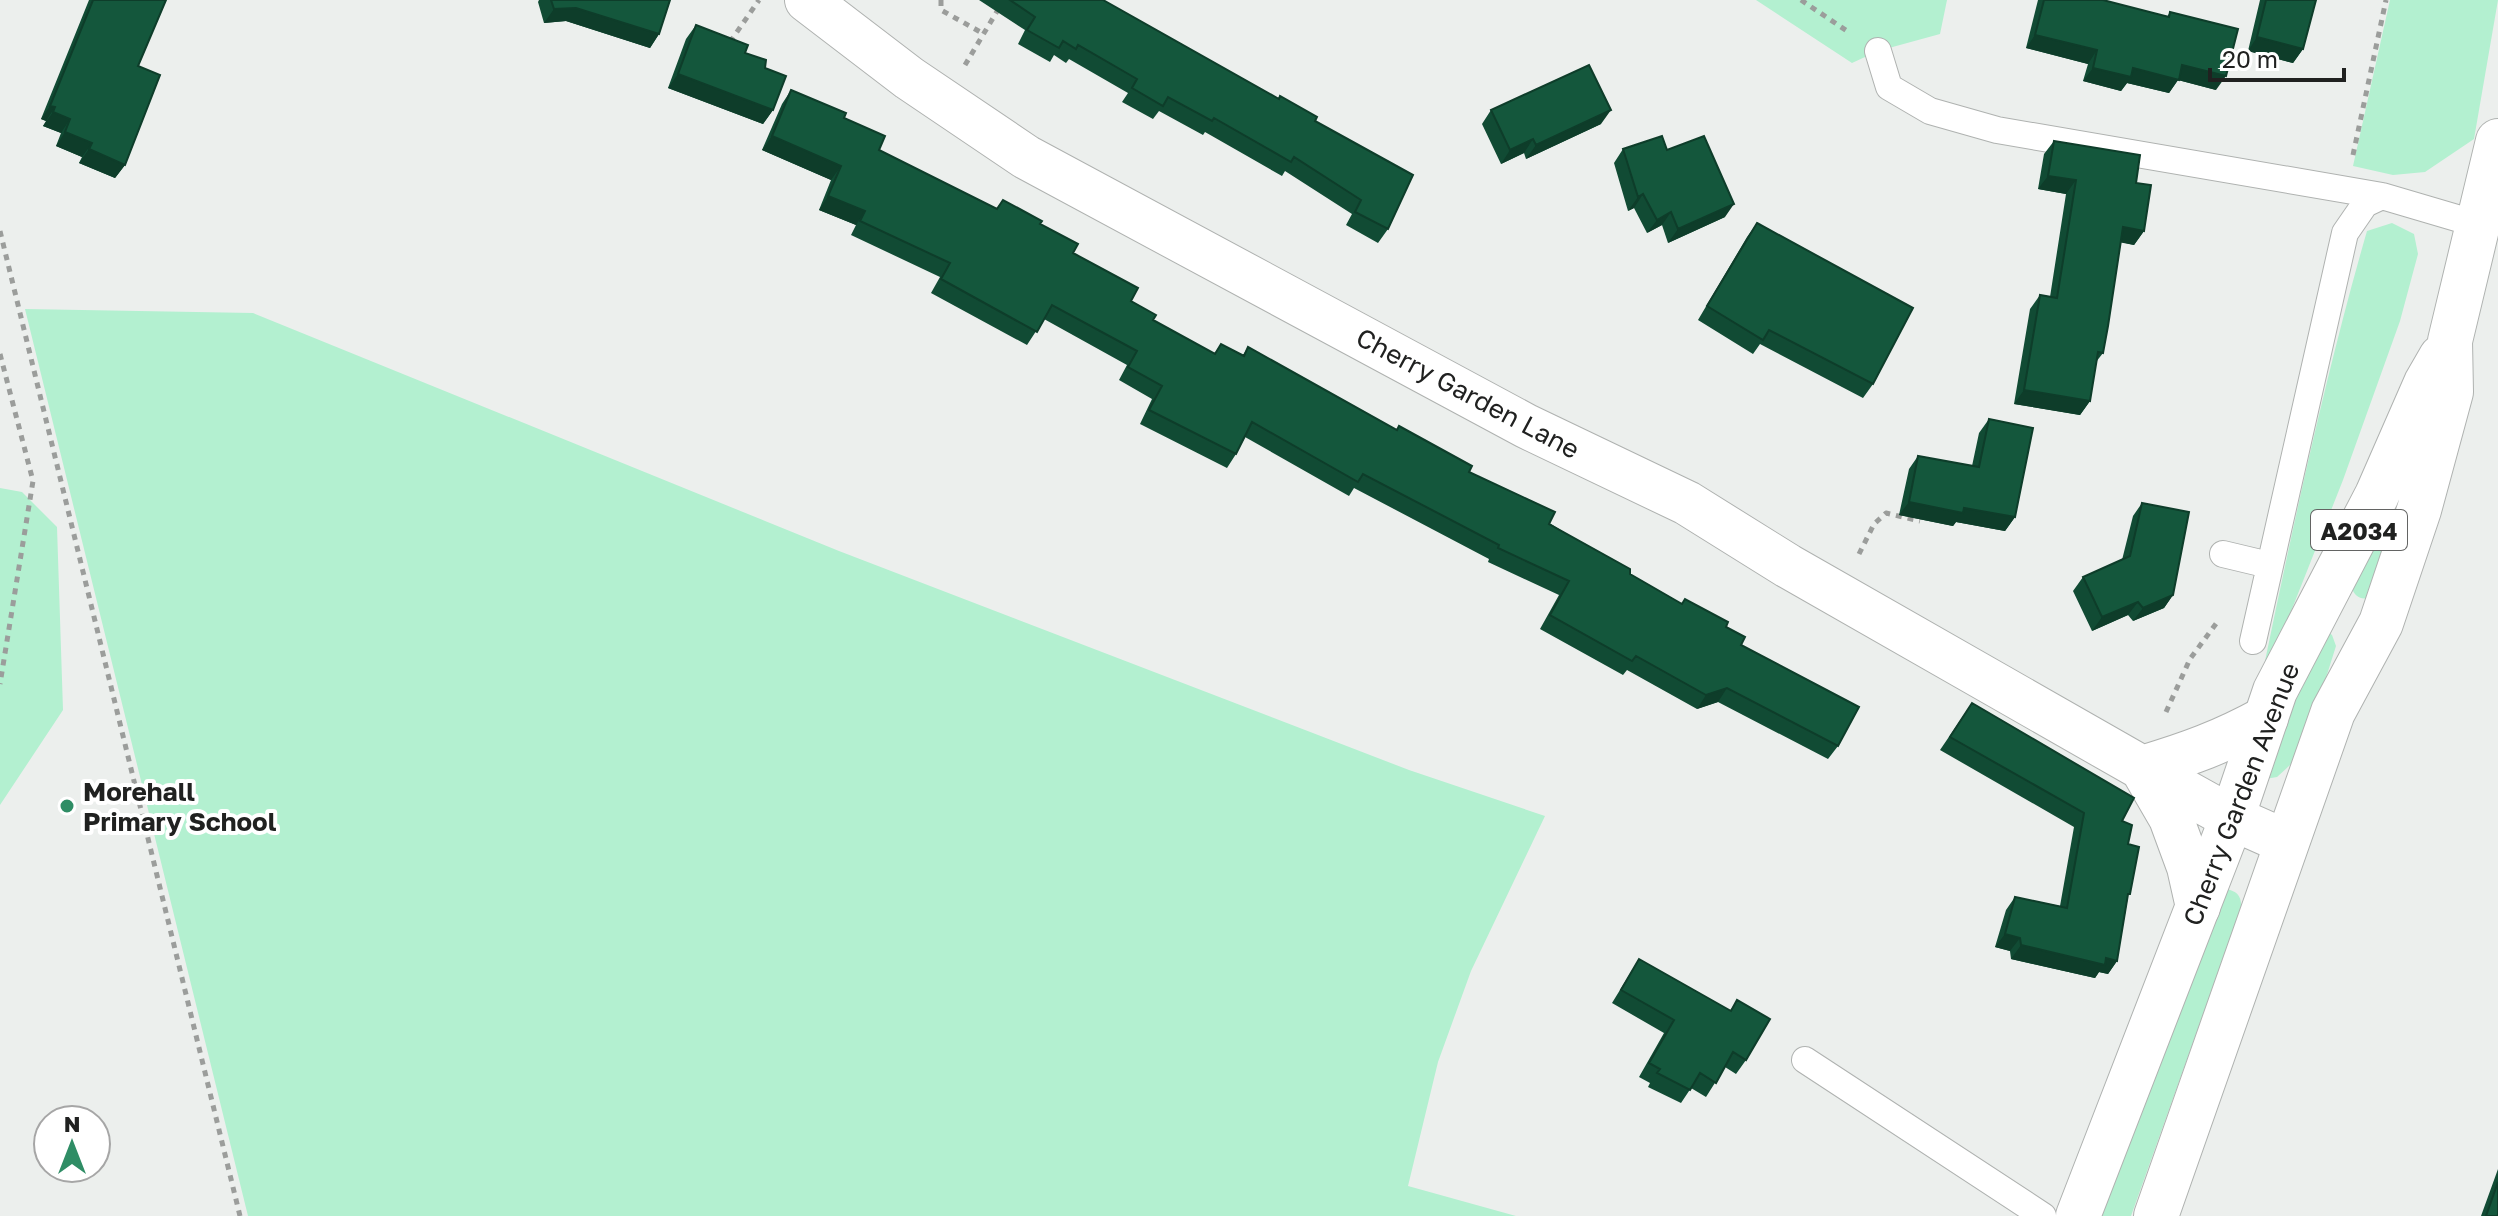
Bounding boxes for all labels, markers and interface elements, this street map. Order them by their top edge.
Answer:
scale bar [2210,32,2344,82]
text: 20 m [2222,44,2278,73]
street label: Cherry Garden Lane [1351,321,1585,465]
road number: A2034 [2311,510,2407,550]
street label: Cherry Garden Avenue [2177,658,2305,930]
place label: Morehall Primary School [83,776,277,837]
marker: Morehall Primary School [58,797,76,815]
north arrow [32,1104,112,1184]
text: N [64,1110,80,1137]

